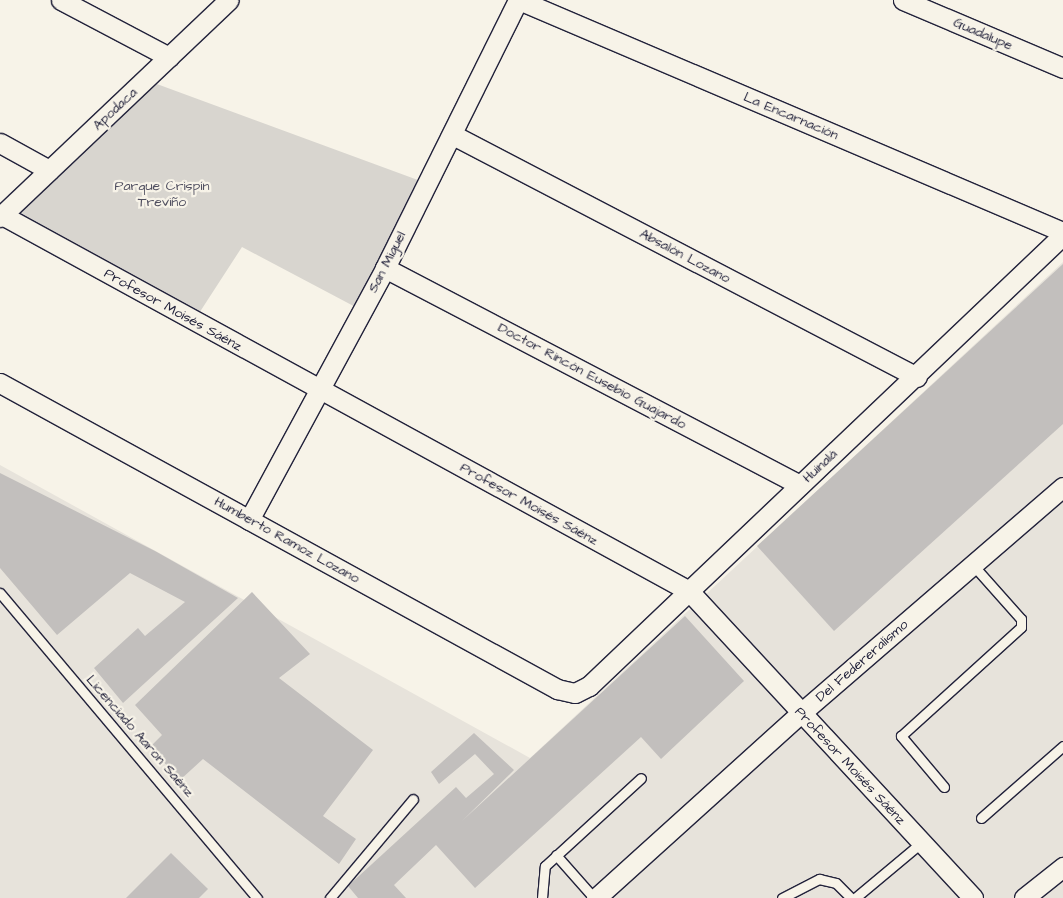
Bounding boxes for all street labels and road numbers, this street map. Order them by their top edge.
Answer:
street label: Guadalupe [951,14,1015,54]
street label: Apodaca [89,84,141,134]
street label: La Encarnación [741,88,841,144]
street label: Absalón Lozano [637,225,733,287]
street label: San Miguel [364,229,410,295]
street label: Profesor Moisés Sáénz [101,265,245,355]
street label: Doctor Rincón Eusebio Guajardo [495,319,689,433]
street label: Huinalá [799,446,841,486]
street label: Profesor Moisés Sáénz [457,459,601,549]
street label: Humberto Ramoz Lozano [211,493,363,587]
street label: Del Federeralismo [812,616,912,706]
street label: Licenciado Aaron Saénz [83,672,197,800]
street label: Profesor Moisés Sáénz [791,704,909,828]

